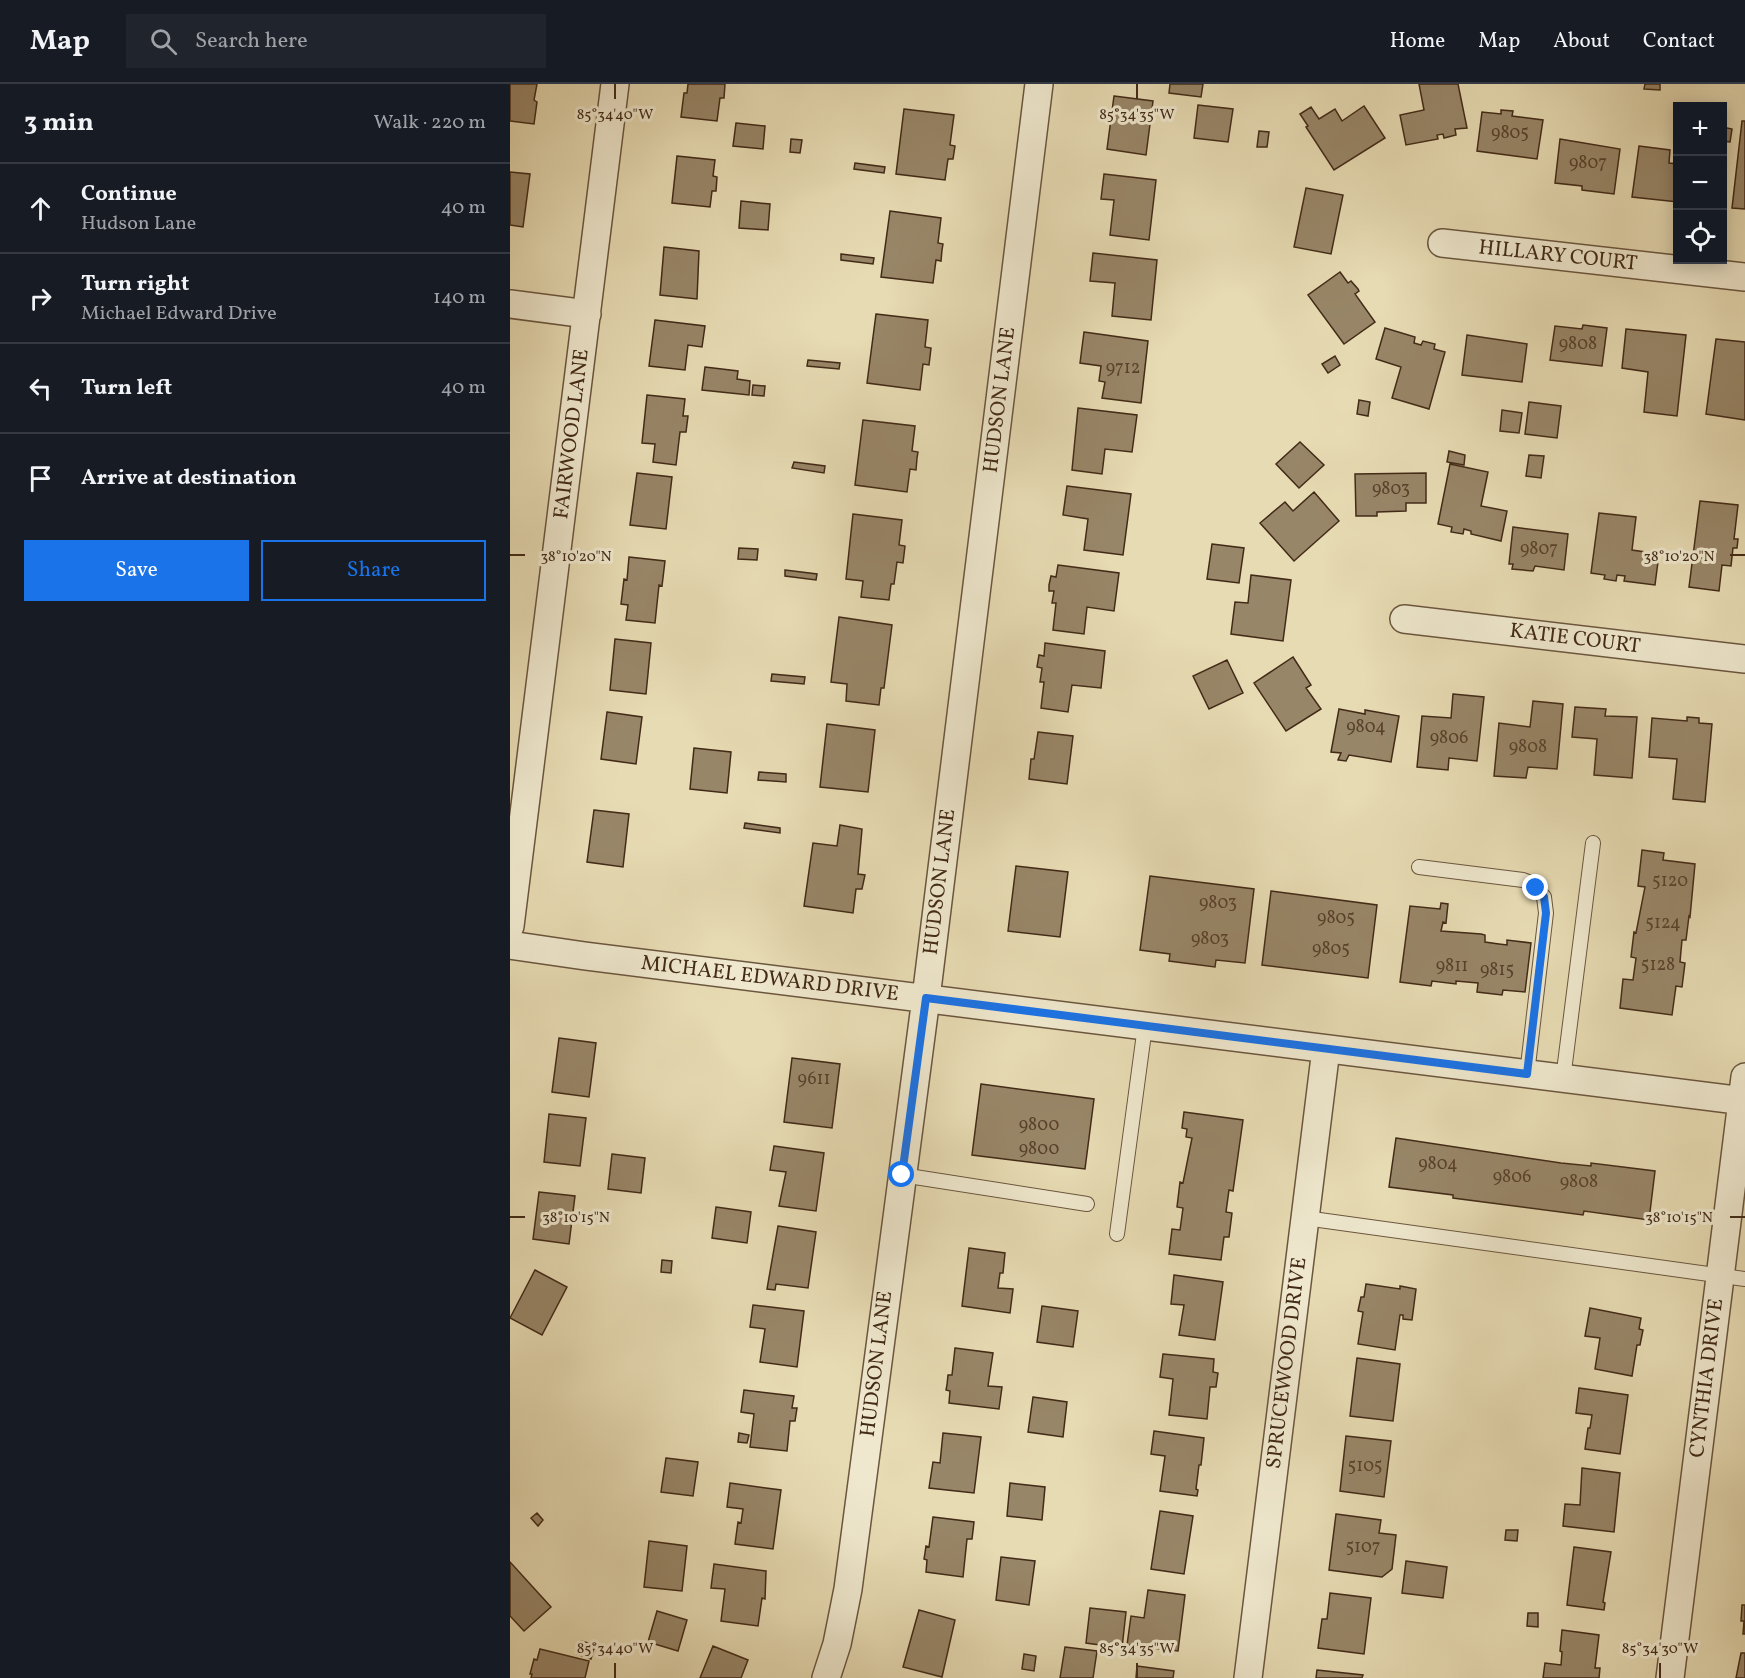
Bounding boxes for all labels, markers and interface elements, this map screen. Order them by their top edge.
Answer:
search box [126,14,546,68]
text: Map [30,22,90,61]
icon: search [147,25,180,58]
text: Search here [195,26,308,57]
text: Home [1390,27,1445,56]
text: Map [1478,27,1520,56]
text: About [1553,27,1610,56]
text: Contact [1643,27,1715,56]
map controls [1673,102,1727,264]
button: + [1673,102,1727,156]
text: 3 min [24,105,94,141]
text: 85°34'40"W [577,105,653,126]
text: 85°34'35"W [1099,105,1175,126]
text: Walk · 220 m [374,109,486,137]
house number: 9805 [1491,121,1529,146]
house number: 9807 [1569,151,1607,176]
button: − [1673,156,1727,210]
text: Continue [81,179,177,210]
icon: ahead [24,192,57,225]
text: 40 m [441,194,486,222]
text: Hudson Lane [81,210,196,238]
button: locate [1673,210,1727,264]
street label: HILLARY COURT [1477,233,1639,279]
text: Turn right [81,269,189,300]
icon: right [24,282,57,315]
text: 140 m [433,284,486,312]
text: Michael Edward Drive [81,300,277,328]
street label: HUDSON LANE [977,325,1023,475]
house number: 9808 [1559,332,1597,357]
street label: FAIRWOOD LANE [547,347,597,521]
house number: 9712 [1106,356,1140,381]
icon: left [24,372,57,405]
text: Turn left [81,373,172,404]
text: 40 m [441,374,486,402]
icon: arrive [24,462,57,495]
text: Arrive at destination [81,463,297,494]
house number: 9803 [1372,477,1410,502]
house number: 9807 [1520,537,1558,562]
button: Save [24,540,249,601]
button: Share [261,540,486,601]
text: 38°10'20"N [540,547,612,568]
text: 38°10'20"N [1643,547,1715,568]
street label: KATIE COURT [1508,617,1642,661]
house number: 9804 [1346,715,1386,740]
house number: 9806 [1430,726,1468,751]
house number: 9808 [1509,735,1547,760]
street label: HUDSON LANE [917,807,963,957]
house number: 5120 [1652,869,1688,894]
route end [1522,874,1548,900]
house number: 9803 [1199,891,1237,916]
house number: 9805 [1317,906,1355,931]
house number: 5124 [1645,911,1681,936]
house number: 9803 [1191,927,1229,952]
house number: 9805 [1312,937,1350,962]
street label: MICHAEL EDWARD DRIVE [640,949,900,1009]
house number: 5128 [1641,953,1675,978]
house number: 9811 [1436,954,1468,979]
house number: 9815 [1480,958,1514,983]
house number: 9611 [797,1067,831,1092]
house number: 9800 [1019,1113,1059,1138]
house number: 9800 [1019,1137,1059,1162]
house number: 9804 [1418,1152,1458,1177]
route start [888,1161,914,1187]
house number: 9806 [1493,1165,1531,1190]
house number: 9808 [1560,1170,1598,1195]
text: 38°10'15"N [542,1208,610,1229]
text: 38°10'15"N [1645,1208,1713,1229]
street label: SPRUCEWOOD DRIVE [1260,1255,1314,1471]
street label: HUDSON LANE [854,1289,900,1439]
street label: CYNTHIA DRIVE [1683,1297,1731,1459]
house number: 5105 [1348,1454,1382,1479]
house number: 5107 [1345,1535,1381,1560]
text: 85°34'40"W [577,1639,653,1660]
text: 85°34'35"W [1099,1639,1175,1660]
text: 85°34'30"W [1622,1639,1698,1660]

